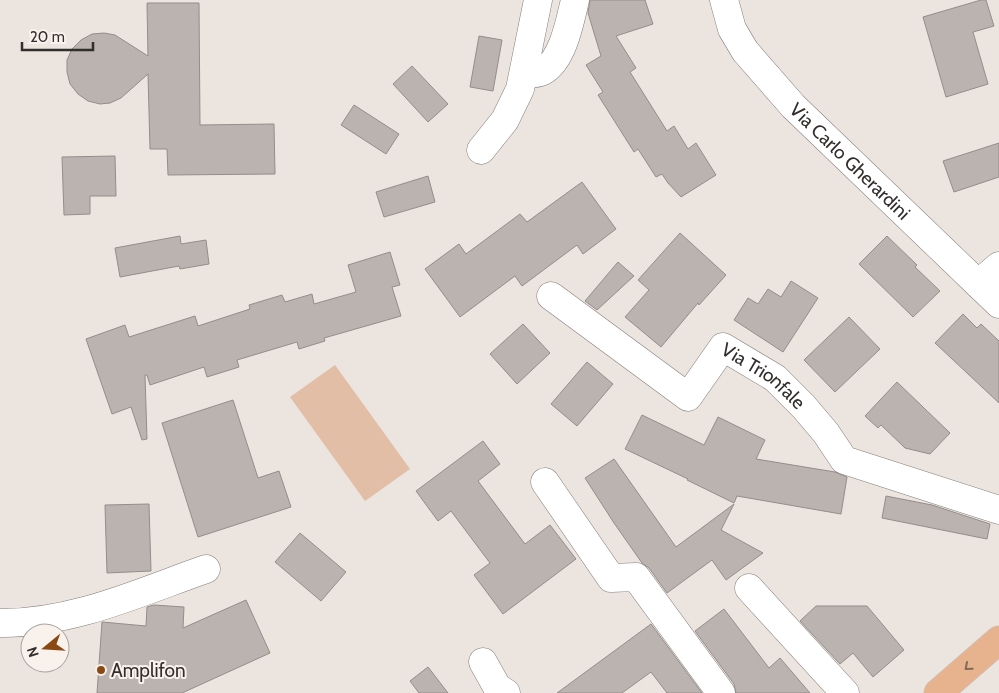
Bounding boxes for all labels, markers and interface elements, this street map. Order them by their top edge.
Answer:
scale bar [22,20,94,52]
text: 20 m [30,28,65,46]
street label: Via Carlo Gherardini [785,98,915,224]
street label: Via Trionfale [717,337,811,414]
north arrow [20,623,70,673]
text: N [23,645,43,660]
place label: Amplifon [111,659,186,682]
one-way arrow [965,661,974,670]
marker: Amplifon [95,664,107,676]

